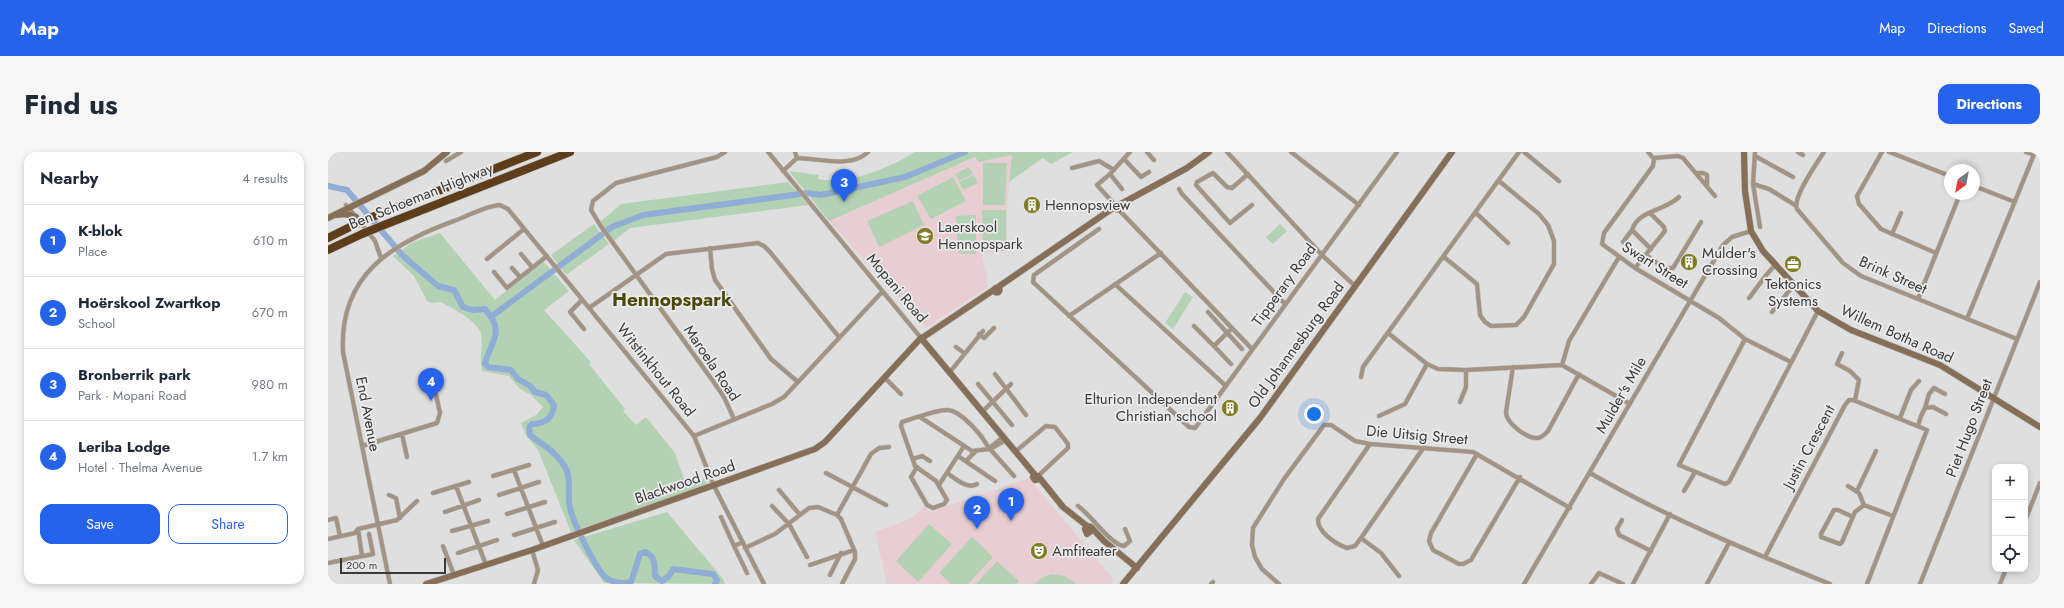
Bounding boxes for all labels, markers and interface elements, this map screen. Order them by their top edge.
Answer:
text: Map [20,15,59,42]
text: Map [1879,18,1905,38]
text: Directions [1927,18,1987,38]
text: Saved [2009,18,2044,38]
text: Find us [24,84,118,125]
button: Directions [1938,84,2040,124]
street label: Ben Schoeman Highway [346,157,497,235]
north arrow [1944,164,1980,200]
text: Nearby [40,166,98,190]
text: 4 results [242,169,288,188]
pin: 3 [831,169,857,202]
place label: Hennopsview [1045,194,1131,216]
building icon: Hennopsview [1022,195,1042,215]
place label: Laerskool Hennopspark [938,216,1023,255]
text: K-blok [78,220,123,242]
school or university icon: Laerskool Hennopspark [915,226,935,246]
text: 1 [50,231,56,250]
text: 610 m [253,231,288,250]
street label: Swart Street [1618,236,1693,294]
street label: Tipperary Road [1247,239,1321,331]
text: Place [78,242,107,261]
place label: Mulder's Crossing [1702,242,1758,281]
street label: Mopani Road [861,248,933,328]
street label: Brink Street [1856,250,1931,300]
building icon: Mulder's Crossing [1679,252,1699,272]
office icon: Tektonics Systems [1783,254,1803,274]
place label: Tektonics Systems [1765,273,1821,312]
street label: Old Johannesburg Road [1243,277,1349,413]
district label: Hennopspark [612,286,732,313]
text: Hoërskool Zwartkop [78,292,220,314]
street label: Willem Botha Road [1837,299,1957,369]
text: 2 [49,303,57,322]
text: 670 m [252,303,288,322]
text: School [78,314,115,333]
street label: Witstinkhout Road [611,318,701,422]
street label: Maroela Road [678,320,746,406]
street label: Mulder's Mile [1590,352,1652,438]
text: Bronberrik park [78,364,191,386]
pin: 4 [418,368,444,401]
text: 3 [49,375,57,394]
text: 980 m [252,375,288,394]
street label: End Avenue [350,375,386,454]
street label: Piet Hugo Street [1940,375,1998,480]
text: Park · Mopani Road [78,386,186,405]
place label: Elturion Independent Christian school [1084,388,1217,427]
building icon: Elturion Independent Christian school [1220,398,1240,418]
street label: Justin Crescent [1777,401,1841,495]
your location [1304,404,1324,424]
street label: Die Uitsig Street [1365,420,1469,450]
text: Leriba Lodge [78,436,170,458]
text: 4 [48,447,58,466]
text: 1.7 km [252,447,288,466]
street label: Blackwood Road [632,455,738,509]
text: Hotel · Thelma Avenue [78,458,202,477]
map controls [1992,464,2028,572]
button: + [1992,464,2028,500]
pin: 1 [998,488,1024,521]
pin: 2 [964,496,990,529]
button: − [1992,500,2028,536]
button: Save [40,504,160,544]
button: Share [168,504,288,544]
button: locate [1992,536,2028,572]
place label: Amfiteater [1052,540,1118,562]
theatre icon: Amfiteater [1029,541,1049,561]
scale bar [340,556,446,575]
text: 200 m [346,557,377,573]

